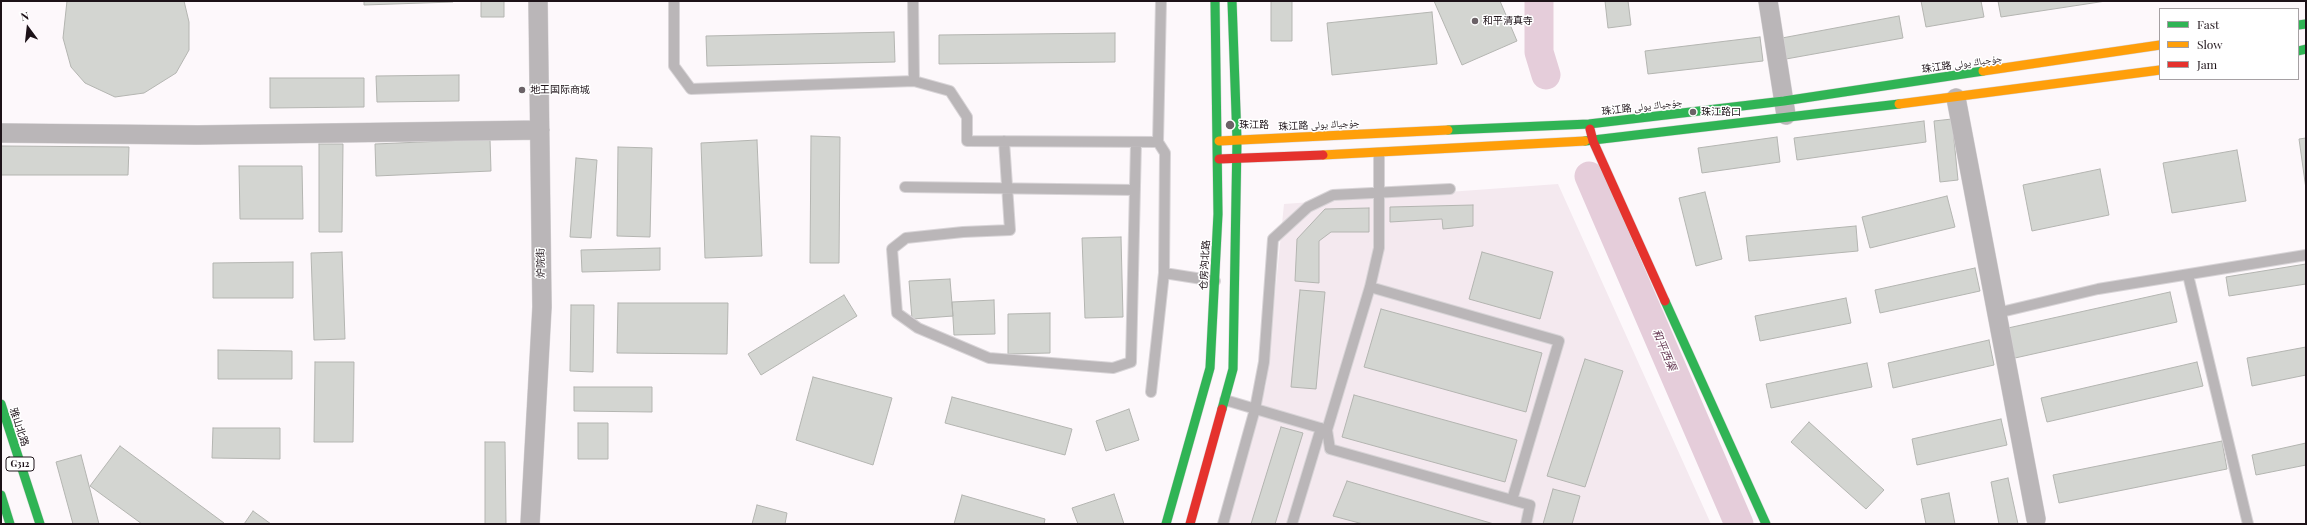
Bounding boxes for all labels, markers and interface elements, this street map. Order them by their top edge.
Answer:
north arrow [8,8,48,48]
text: N [19,8,31,24]
legend [2159,8,2299,80]
place label: 和平清真寺 [1483,15,1533,27]
marker: 和平清真寺 [1470,16,1480,26]
text: Fast [2197,16,2219,32]
text: Slow [2197,36,2223,52]
street label: 珠江路 جۇجياڭ يولى [1921,52,2003,76]
text: Jam [2197,56,2217,72]
place label: 地王国际商城 [530,84,590,96]
marker: 地王国际商城 [517,85,527,95]
street label: 珠江路 جۇجياڭ يولى [1601,96,1683,118]
place label: 珠江路口 [1701,106,1741,118]
marker: 珠江路口 [1688,107,1698,117]
street label: 珠江路 جۇجياڭ يولى [1278,117,1360,133]
marker: 珠江路 [1224,119,1236,131]
place label: 珠江路 [1239,119,1269,131]
street label: 仓房沟北路 [1198,240,1212,290]
street label: 炉院街 [535,248,547,278]
water label: 和平西渠 [1649,327,1679,373]
street label: 雅山北路 [7,406,31,448]
road number: G312 [6,457,34,471]

